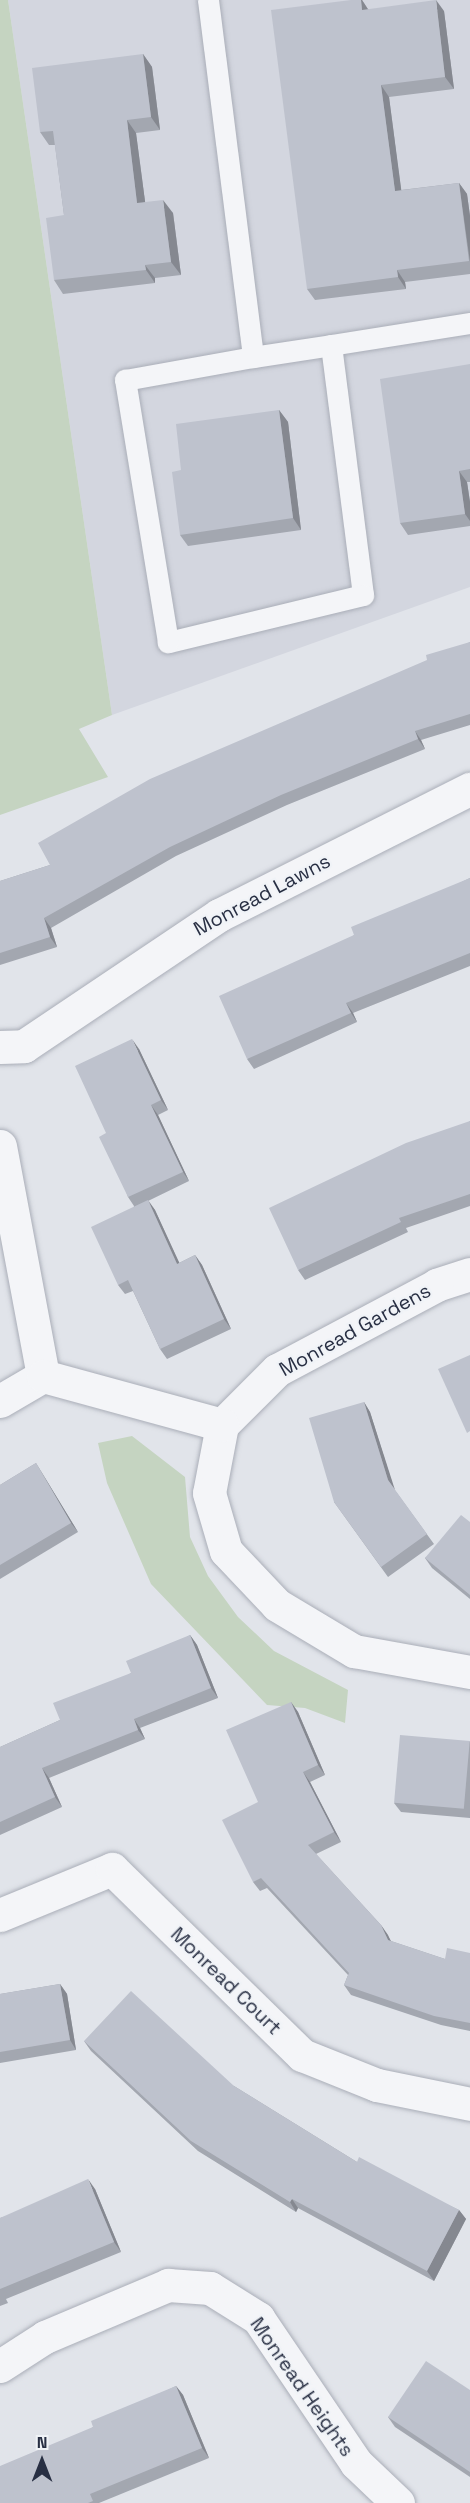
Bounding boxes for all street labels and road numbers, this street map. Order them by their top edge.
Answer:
street label: Monread Lawns [190,849,334,941]
street label: Monread Gardens [275,1278,435,1382]
street label: Monread Court [166,1922,286,2040]
street label: Monread Heights [245,2313,359,2461]

